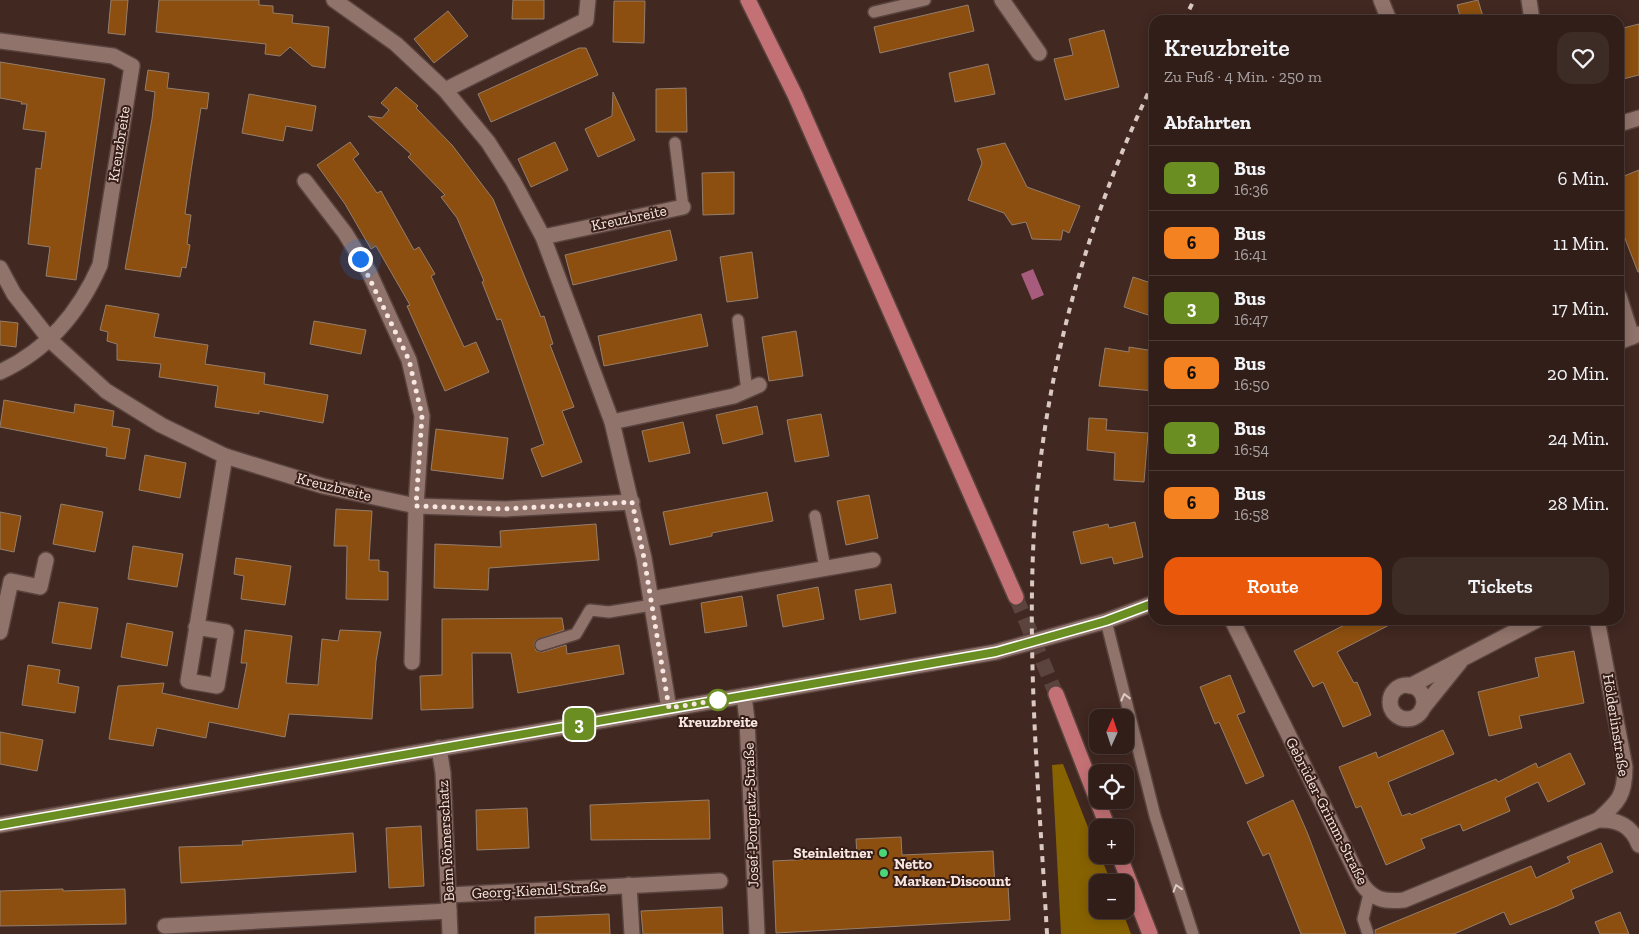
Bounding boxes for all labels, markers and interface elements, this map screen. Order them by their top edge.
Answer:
button: heart [1557,32,1609,84]
text: Kreuzbreite [1164,33,1290,62]
text: Zu Fuß · 4 Min. · 250 m [1164,67,1322,86]
street label: Kreuzbreite [104,105,134,183]
text: Abfahrten [1164,111,1251,134]
text: Bus [1234,157,1266,180]
text: 3 [1187,167,1196,189]
text: 6 Min. [1558,167,1609,190]
text: 16:36 [1234,180,1269,199]
street label: Kreuzbreite [590,201,668,235]
text: Bus [1234,222,1266,245]
text: 6 [1187,232,1196,254]
text: 11 Min. [1553,232,1609,255]
text: 16:41 [1234,245,1267,264]
your location [348,247,373,272]
text: Bus [1234,287,1266,310]
text: 3 [1187,297,1196,319]
text: 17 Min. [1552,297,1609,320]
text: 16:47 [1234,310,1268,329]
text: Bus [1234,352,1266,375]
text: 6 [1187,362,1196,384]
text: 20 Min. [1547,362,1609,385]
text: 16:50 [1234,375,1270,394]
text: Bus [1234,417,1266,440]
text: 3 [1187,427,1196,449]
text: 24 Min. [1548,427,1609,450]
text: 16:54 [1234,440,1269,459]
street label: Kreuzbreite [295,469,373,505]
text: Bus [1234,482,1266,505]
text: 6 [1187,492,1196,514]
text: 28 Min. [1548,492,1609,515]
text: 16:58 [1234,505,1269,524]
button: Route [1164,557,1382,615]
button: Tickets [1392,557,1609,615]
street label: Hölderlinstraße [1599,673,1633,777]
marker: Kreuzbreite [707,689,729,711]
one-way arrow [1120,693,1131,702]
line badge: 3 [563,708,595,740]
north arrow [1089,709,1134,754]
map controls [1089,709,1134,919]
text: 3 [574,713,584,735]
place label: Kreuzbreite [678,713,758,731]
street label: Gebrüder-Grimm-Straße [1282,734,1372,888]
street label: Josef-Pongratz-Straße [739,742,763,888]
button: locate [1089,764,1134,809]
street label: Beim Römerschatz [434,780,458,902]
button: + [1089,819,1134,864]
place label: Steinleitner [793,844,873,862]
marker: Steinleitner [877,847,889,859]
place label: Netto Marken-Discount [894,855,1012,890]
marker: Netto Marken-Discount [878,867,890,879]
button: − [1089,874,1134,919]
street label: Georg-Kiendl-Straße [471,877,607,903]
one-way arrow [1173,884,1183,892]

